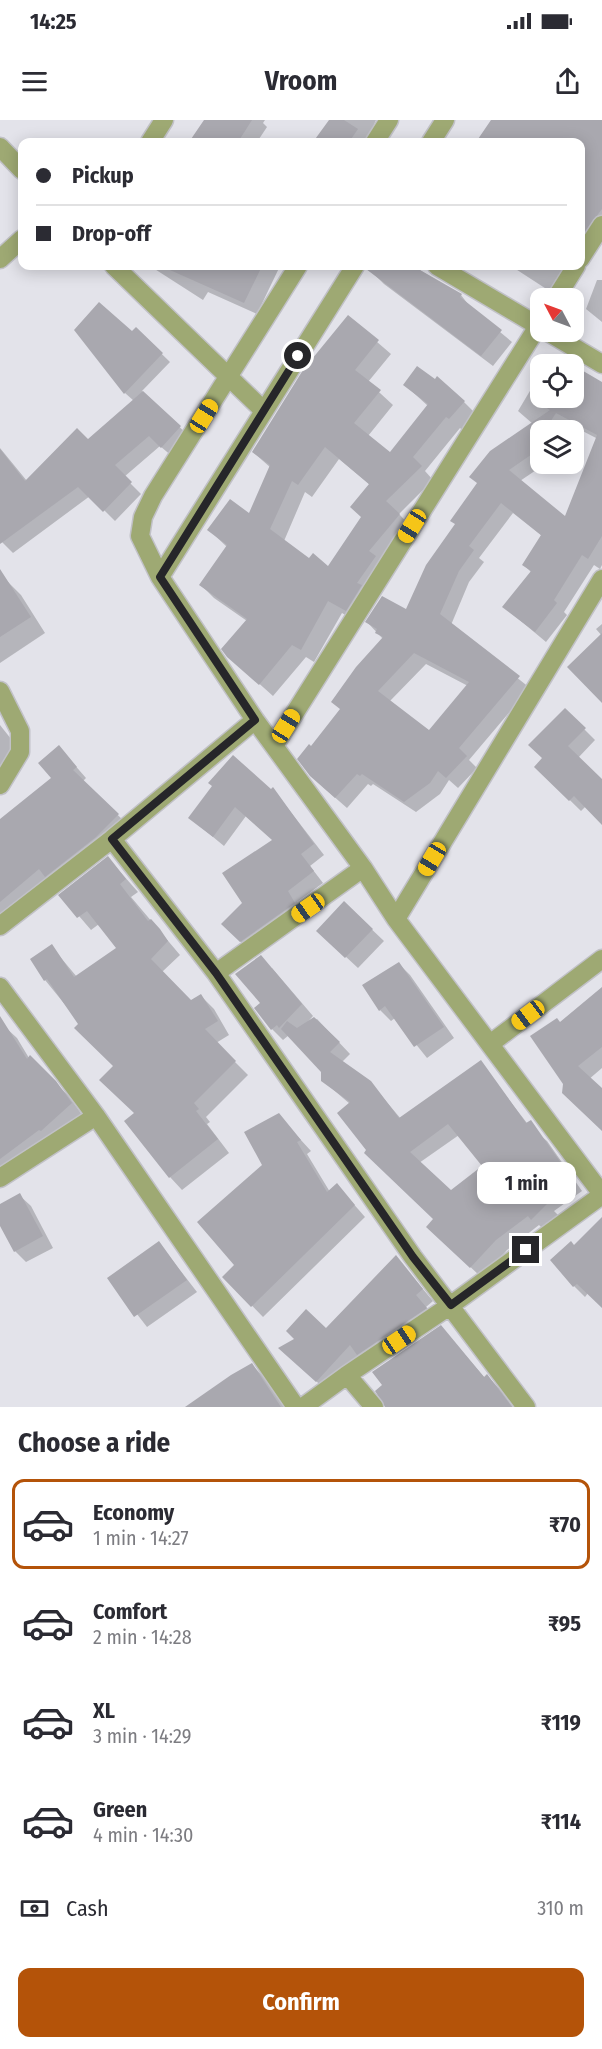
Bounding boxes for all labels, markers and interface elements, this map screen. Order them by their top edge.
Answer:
text: 14:25 [30,8,77,35]
icon: menu [18,65,51,98]
text: Vroom [265,65,337,97]
icon: share [551,65,584,98]
text: Pickup [72,162,134,189]
text: Drop-off [72,220,151,247]
north arrow [530,288,584,342]
map controls [530,288,584,474]
route start [284,342,311,369]
button: locate [530,354,584,408]
car [187,396,221,436]
button: layers [530,420,584,474]
car [395,506,429,546]
car [269,706,303,746]
car [415,839,449,879]
car [288,890,328,926]
car [508,997,548,1033]
callout: 1 min [476,1163,576,1205]
text: 1 min [505,1171,548,1195]
route end [512,1236,539,1263]
car [379,1322,419,1358]
text: Choose a ride [18,1427,170,1459]
icon: car [21,1497,75,1551]
text: Economy [93,1499,174,1526]
text: ₹70 [549,1511,581,1538]
text: 1 min · 14:27 [93,1526,189,1550]
icon: car [21,1596,75,1650]
text: Comfort [93,1598,167,1625]
text: ₹95 [548,1610,581,1637]
text: 2 min · 14:28 [93,1625,192,1649]
icon: car [21,1695,75,1749]
text: XL [93,1697,115,1724]
text: ₹119 [541,1709,581,1736]
text: 3 min · 14:29 [93,1724,191,1748]
icon: car [21,1794,75,1848]
text: Green [93,1796,147,1823]
text: ₹114 [541,1808,581,1835]
text: 4 min · 14:30 [93,1823,193,1847]
icon: cash [18,1892,51,1925]
text: Cash [66,1895,109,1922]
text: 310 m [537,1896,584,1920]
button: Confirm [18,1968,584,2037]

